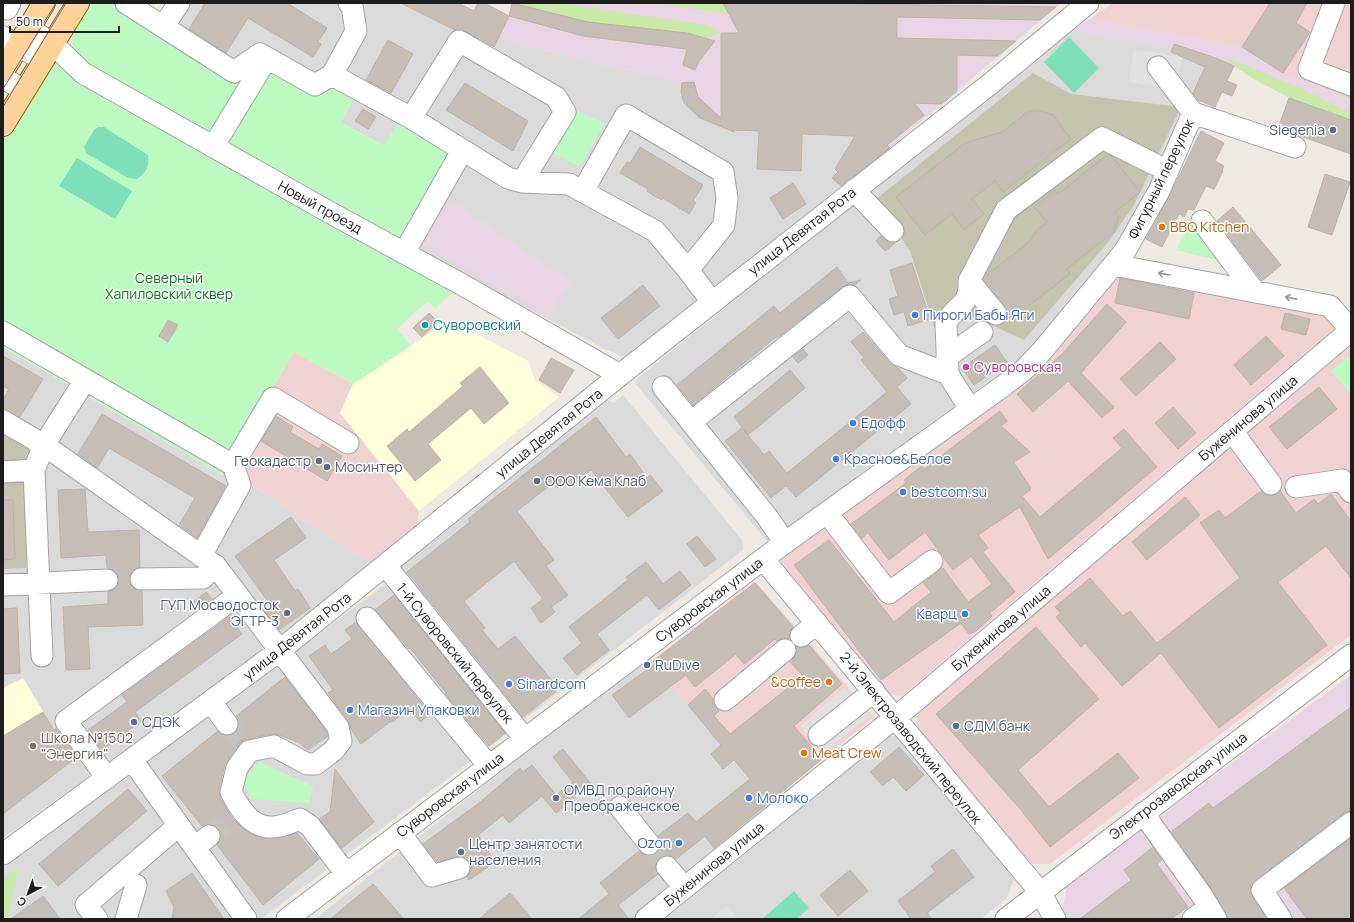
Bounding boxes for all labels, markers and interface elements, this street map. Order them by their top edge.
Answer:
scale bar [10,8,119,34]
text: 50 m [16,13,43,30]
street label: Фигурный переулок [1123,115,1198,242]
place label: Siegenia [1269,120,1325,139]
marker: Siegenia [1328,125,1338,135]
street label: Новый проезд [275,176,366,238]
street label: улица Девятая Рота [744,182,860,279]
place label: BBQ Kitchen [1170,217,1249,236]
marker: BBQ Kitchen [1157,222,1167,232]
park label: Северный Хапиловский сквер [105,268,233,303]
one-way arrow [1158,270,1171,278]
one-way arrow [1285,294,1298,302]
place label: Пироги Бабы Яги [923,305,1034,324]
marker: Пироги Бабы Яги [910,310,920,320]
place label: Суворовский [433,315,521,334]
marker: Суворовский [420,320,430,330]
place label: Суворовская [974,357,1061,376]
marker: Суворовская [961,362,971,372]
street label: Буженинова улица [1194,371,1301,465]
street label: улица Девятая Рота [491,384,606,482]
place label: Едофф [861,413,906,432]
marker: Едофф [848,418,858,428]
place label: Красное&Белое [844,449,951,468]
place label: Геокадастр [234,451,311,470]
marker: Красное&Белое [831,454,841,464]
marker: Геокадастр [314,456,324,466]
place label: Мосинтер [335,457,403,476]
marker: Мосинтер [322,462,332,472]
place label: ООО Кема Клаб [545,471,646,490]
marker: ООО Кема Клаб [532,476,542,486]
place label: bestcom.su [911,482,987,501]
marker: bestcom.su [898,487,908,497]
street label: Суворовская улица [651,553,766,646]
street label: 1-й Суворовский переулок [393,578,519,728]
street label: Буженинова улица [947,581,1054,675]
street label: улица Девятая Рота [239,587,355,684]
place label: ГУП Мосводосток ЭГТР-3 [160,595,280,630]
place label: Кварц [916,604,957,623]
marker: ГУП Мосводосток ЭГТР-3 [282,608,292,618]
marker: Кварц [960,609,970,619]
street label: 2-й Электрозаводский переулок [836,648,988,829]
place label: RuDive [655,655,700,674]
marker: RuDive [642,660,652,670]
place label: &coffee [771,672,821,691]
place label: Sinardcom [517,674,586,693]
marker: &coffee [824,677,834,687]
marker: Sinardcom [504,679,514,689]
place label: Магазин Упаковки [358,700,479,719]
marker: Магазин Упаковки [345,705,355,715]
place label: СДЭК [142,712,181,731]
place label: СДМ банк [964,716,1031,735]
marker: СДЭК [129,717,139,727]
marker: СДМ банк [951,721,961,731]
street label: Электрозаводская улица [1105,727,1251,844]
place label: Школа №1502 "Энергия" [41,728,133,763]
marker: Школа №1502 "Энергия" [28,741,38,751]
place label: Meat Crew [812,743,882,762]
street label: Суворовская улица [392,748,507,841]
marker: Meat Crew [799,748,809,758]
place label: ОМВД по району Преображенское [564,780,680,815]
place label: Молоко [757,788,808,807]
marker: ОМВД по району Преображенское [551,793,561,803]
marker: Молоко [744,793,754,803]
street label: Буженинова улица [660,817,768,910]
place label: Ozon [637,833,671,852]
place label: Центр занятости населения [469,834,582,869]
marker: Ozon [674,838,684,848]
marker: Центр занятости населения [456,847,466,857]
north arrow [8,874,48,914]
text: С [13,894,29,910]

